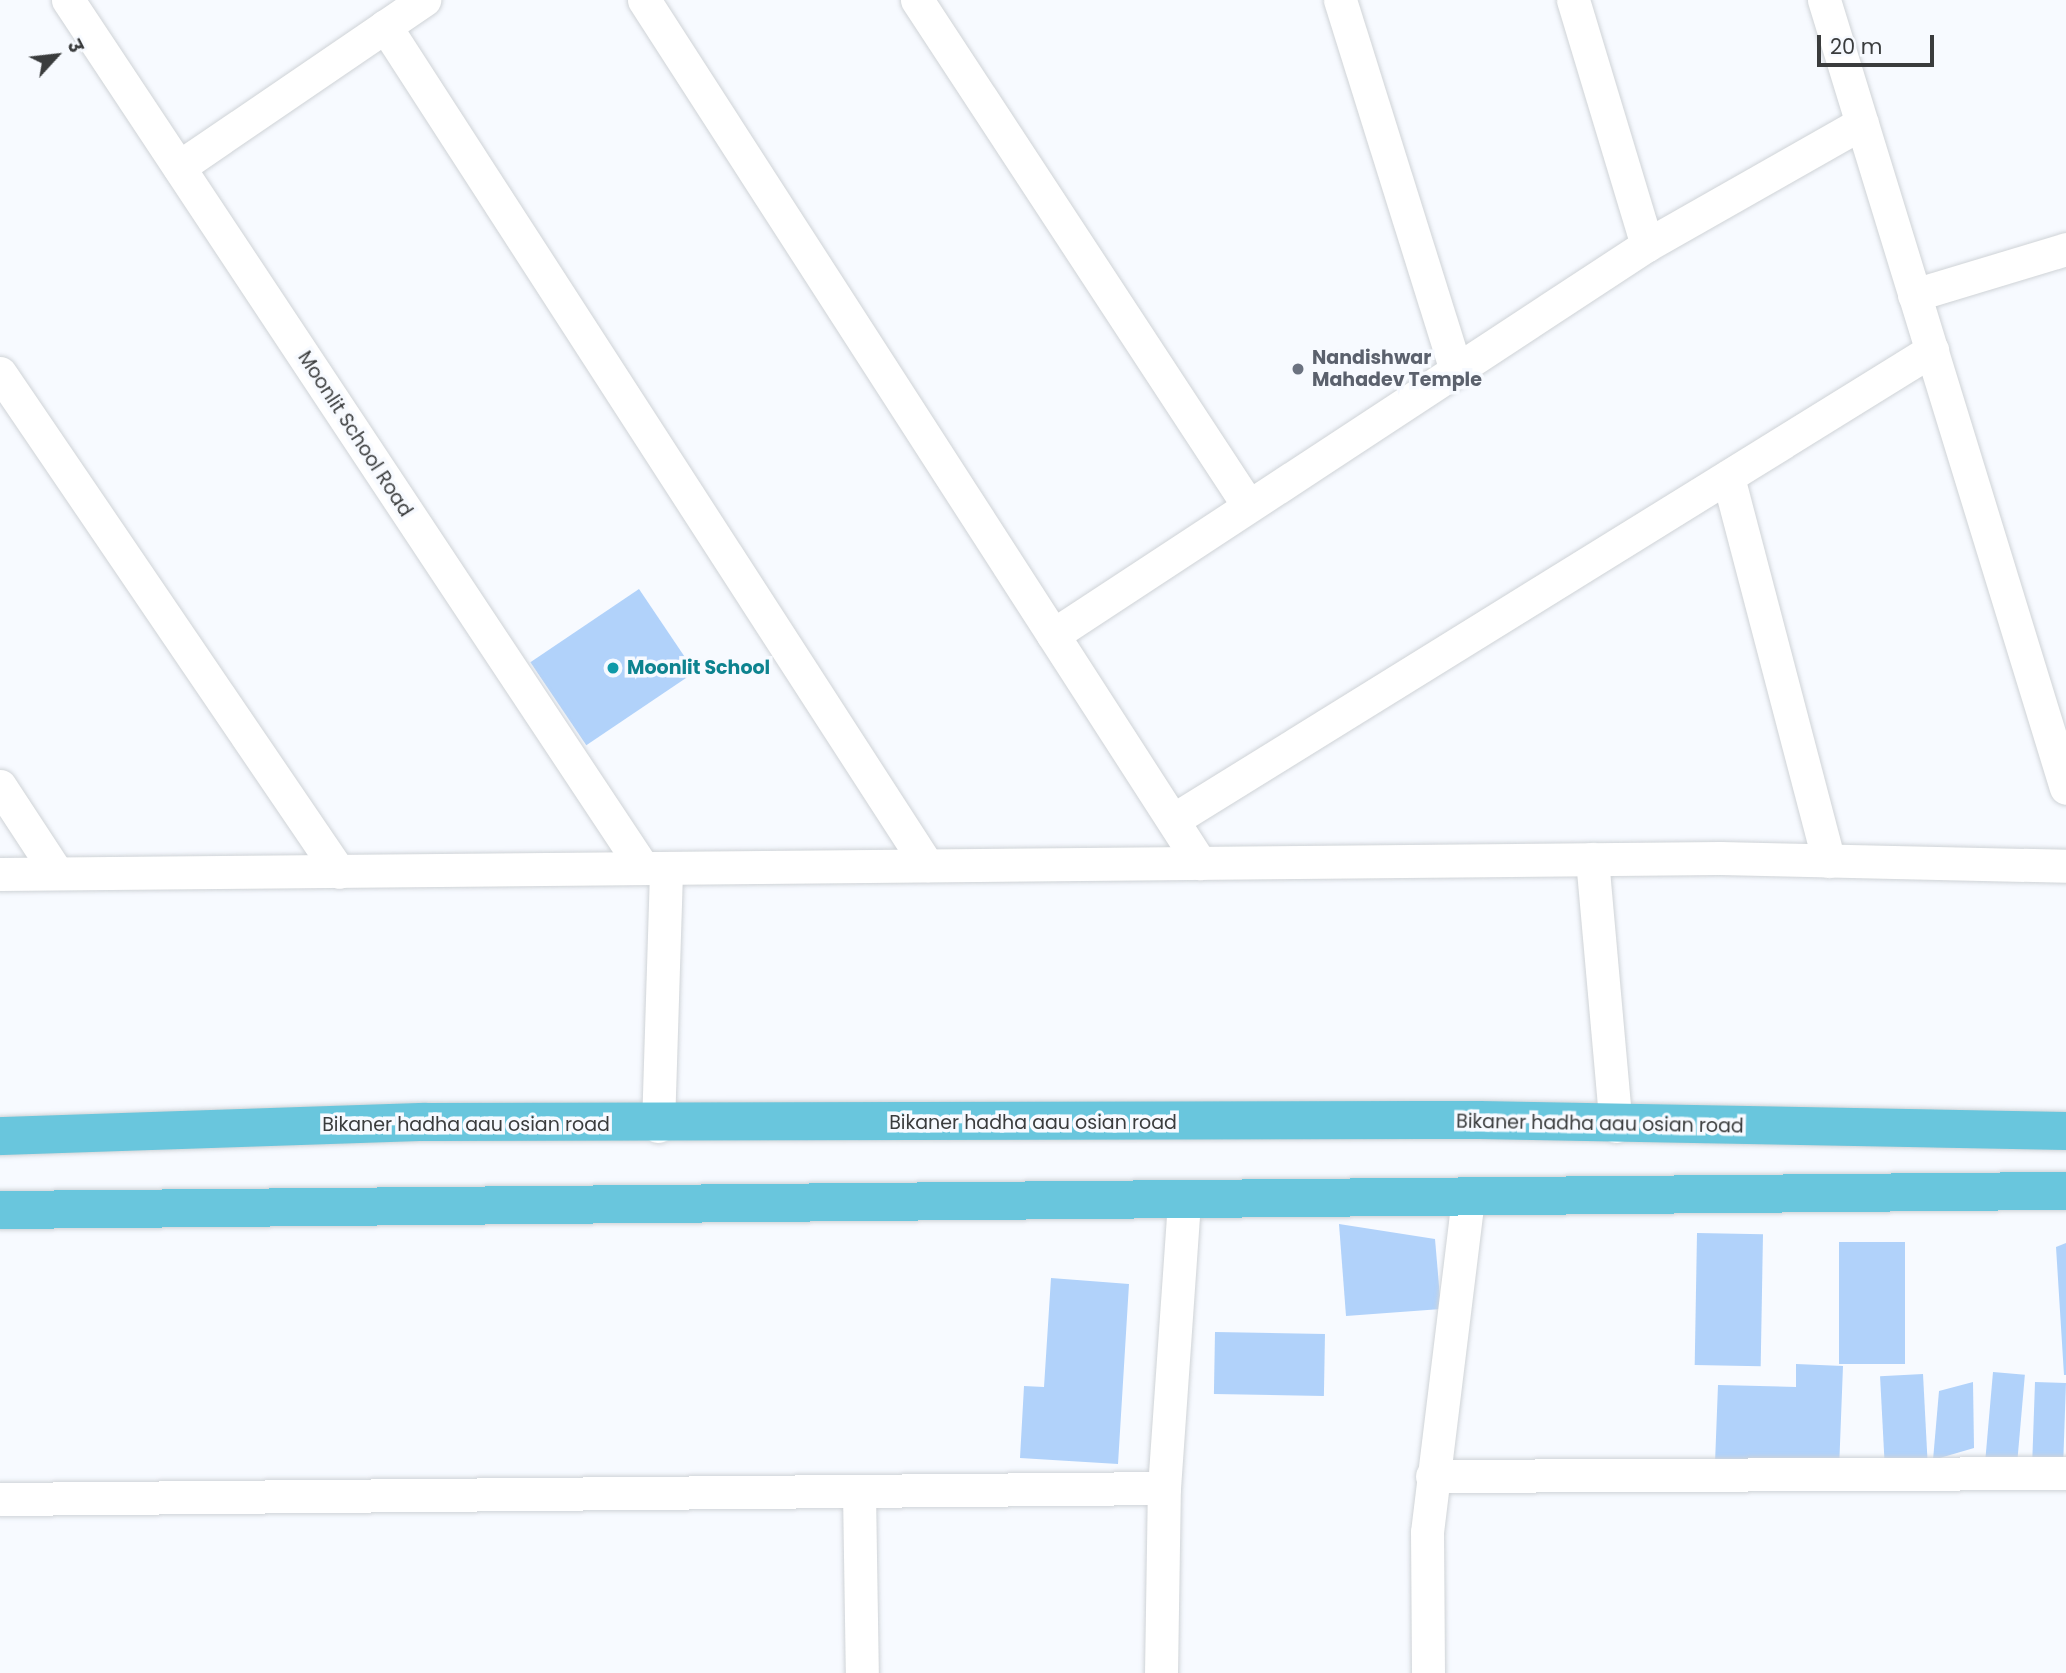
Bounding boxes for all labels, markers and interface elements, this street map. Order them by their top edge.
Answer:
north arrow [21,21,91,91]
scale bar [1821,21,1938,65]
text: 20 m [1830,32,1883,61]
text: उ [61,35,90,57]
street label: Moonlit School Road [293,347,417,521]
place label: Nandishwar Mahadev Temple [1312,347,1482,391]
marker: Nandishwar Mahadev Temple [1290,361,1306,377]
place label: Moonlit School [627,657,770,679]
marker: Moonlit School [605,660,621,676]
street label: Bikaner hadha aau osian road [1456,1110,1744,1138]
street label: Bikaner hadha aau osian road [889,1112,1177,1134]
street label: Bikaner hadha aau osian road [322,1114,610,1136]

